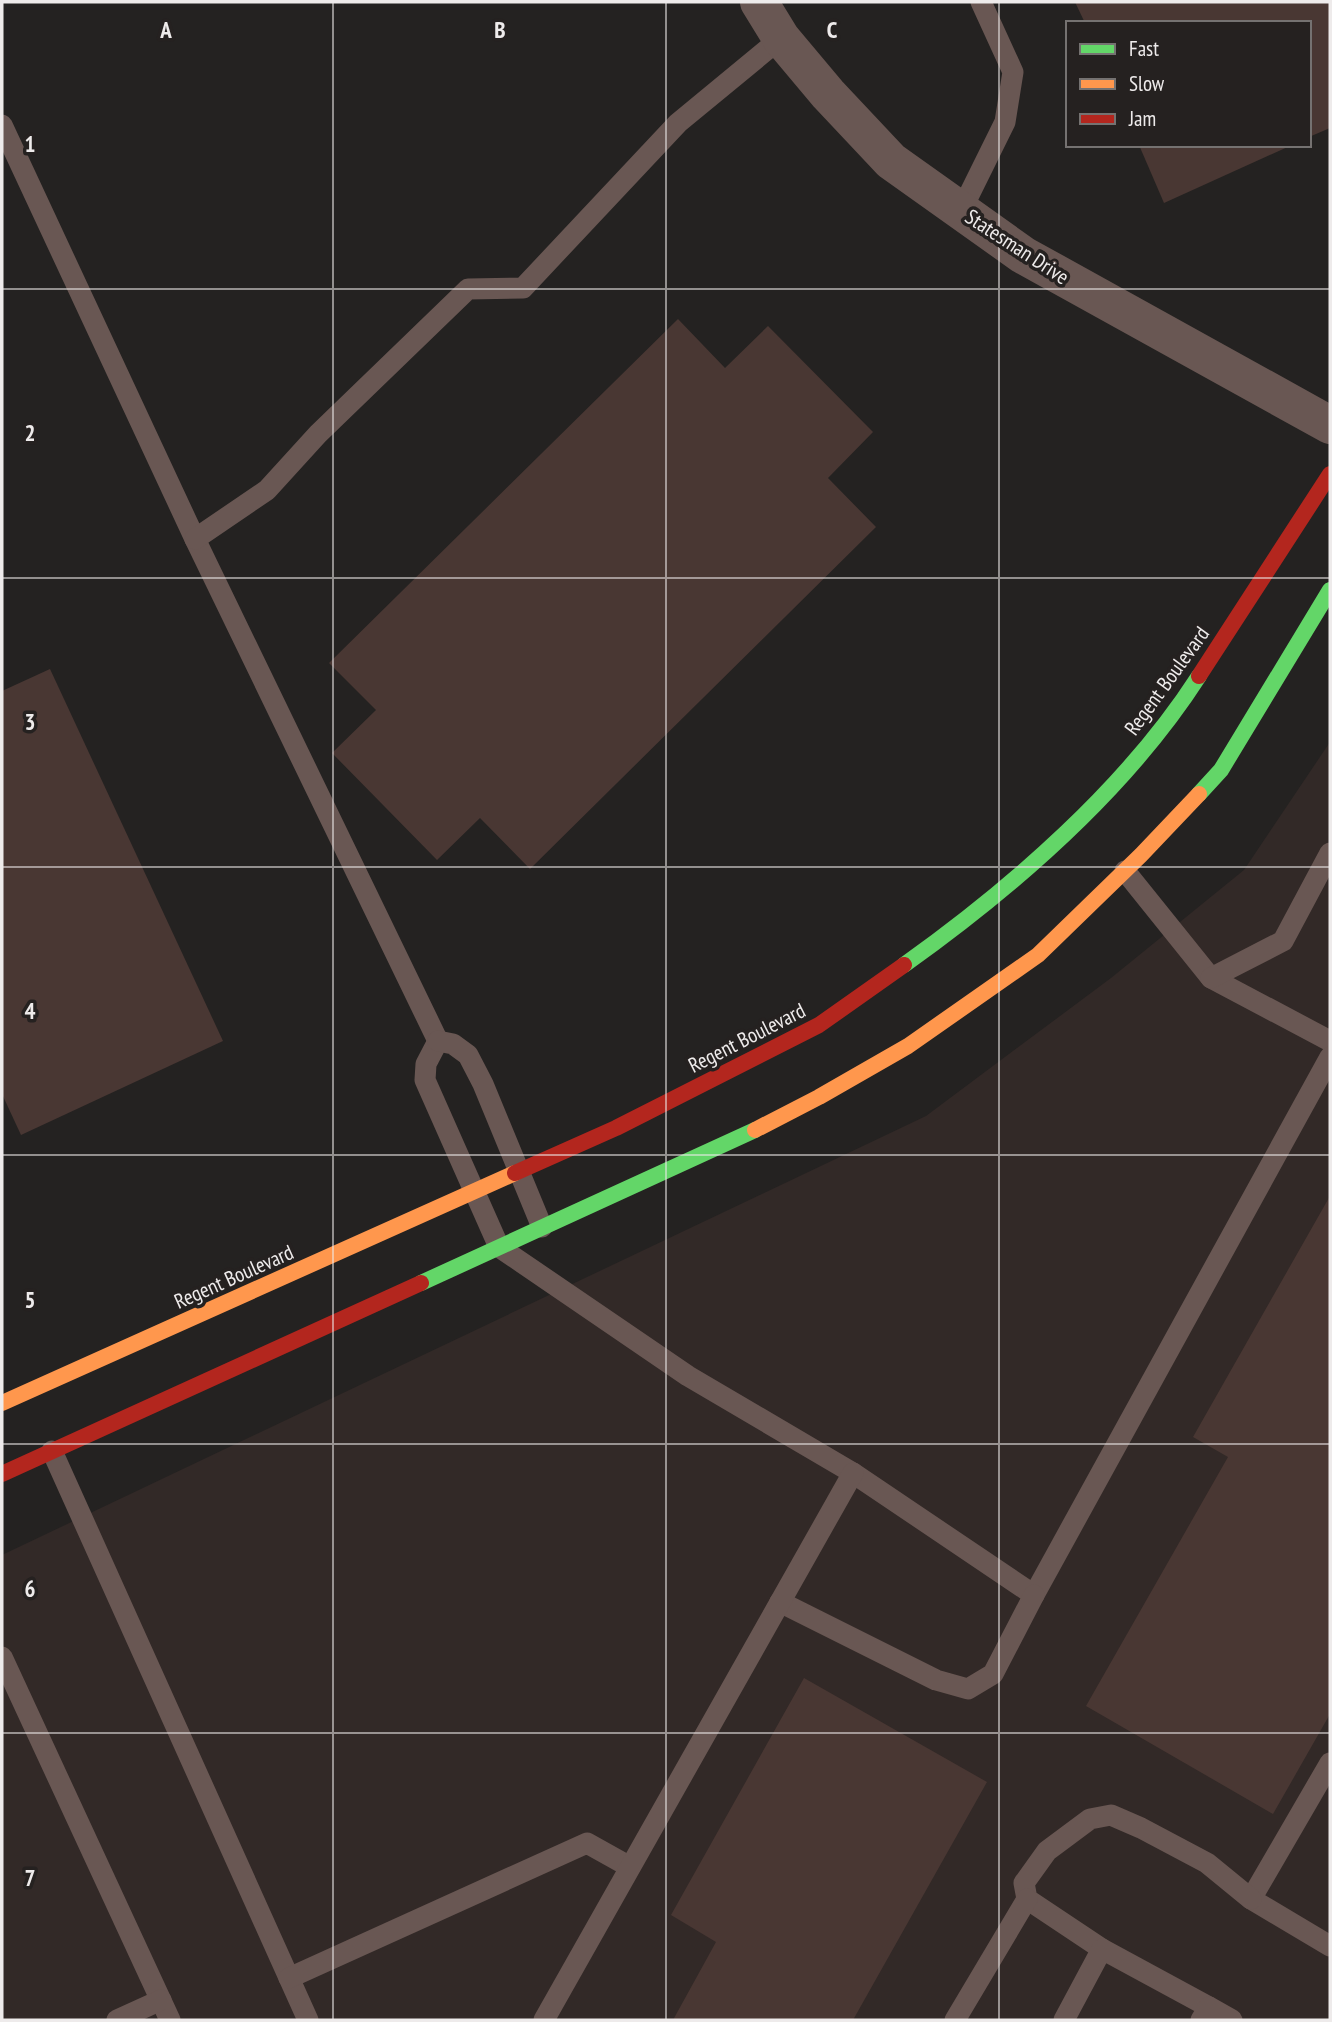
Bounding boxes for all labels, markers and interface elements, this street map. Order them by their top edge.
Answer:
text: A [159,15,172,44]
text: B [494,15,506,44]
text: C [827,15,838,44]
legend [1066,21,1311,147]
text: Fast [1129,35,1159,62]
text: Slow [1129,70,1165,97]
text: Jam [1128,105,1156,132]
text: 1 [25,129,36,158]
street label: Statesman Drive [960,203,1074,290]
text: 2 [25,418,36,447]
street label: Regent Boulevard [1118,621,1215,740]
text: 3 [25,707,36,736]
text: 4 [25,996,36,1025]
street label: Regent Boulevard [684,997,810,1079]
street label: Regent Boulevard [170,1238,298,1315]
text: 5 [25,1285,36,1314]
text: 6 [25,1574,36,1603]
text: 7 [25,1863,36,1892]

